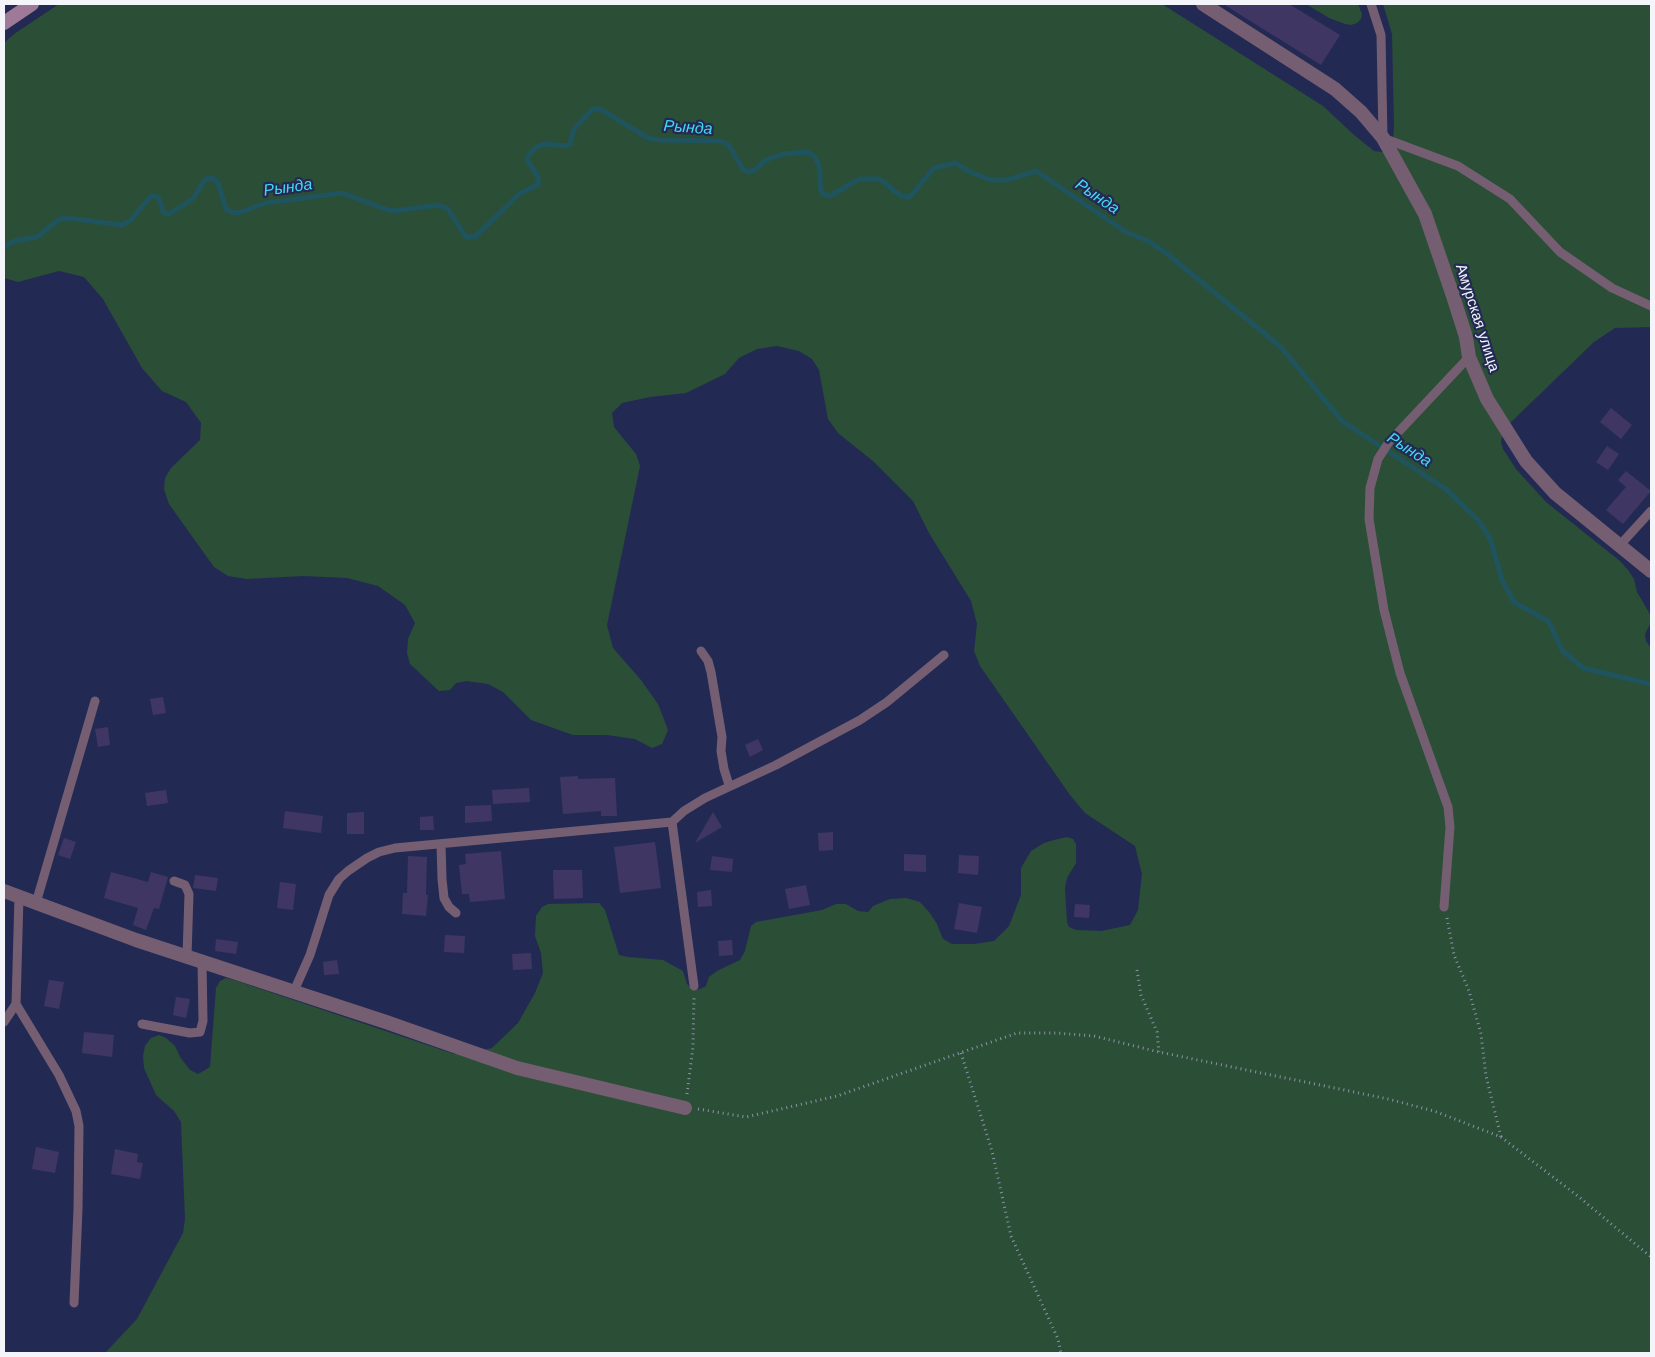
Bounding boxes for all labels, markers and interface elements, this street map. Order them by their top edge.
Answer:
water label: Рында [663,117,713,139]
water label: Рында [262,175,314,201]
water label: Рында [1071,175,1123,219]
street label: Амурская улица [1451,262,1503,374]
water label: Рында [1383,429,1435,471]

